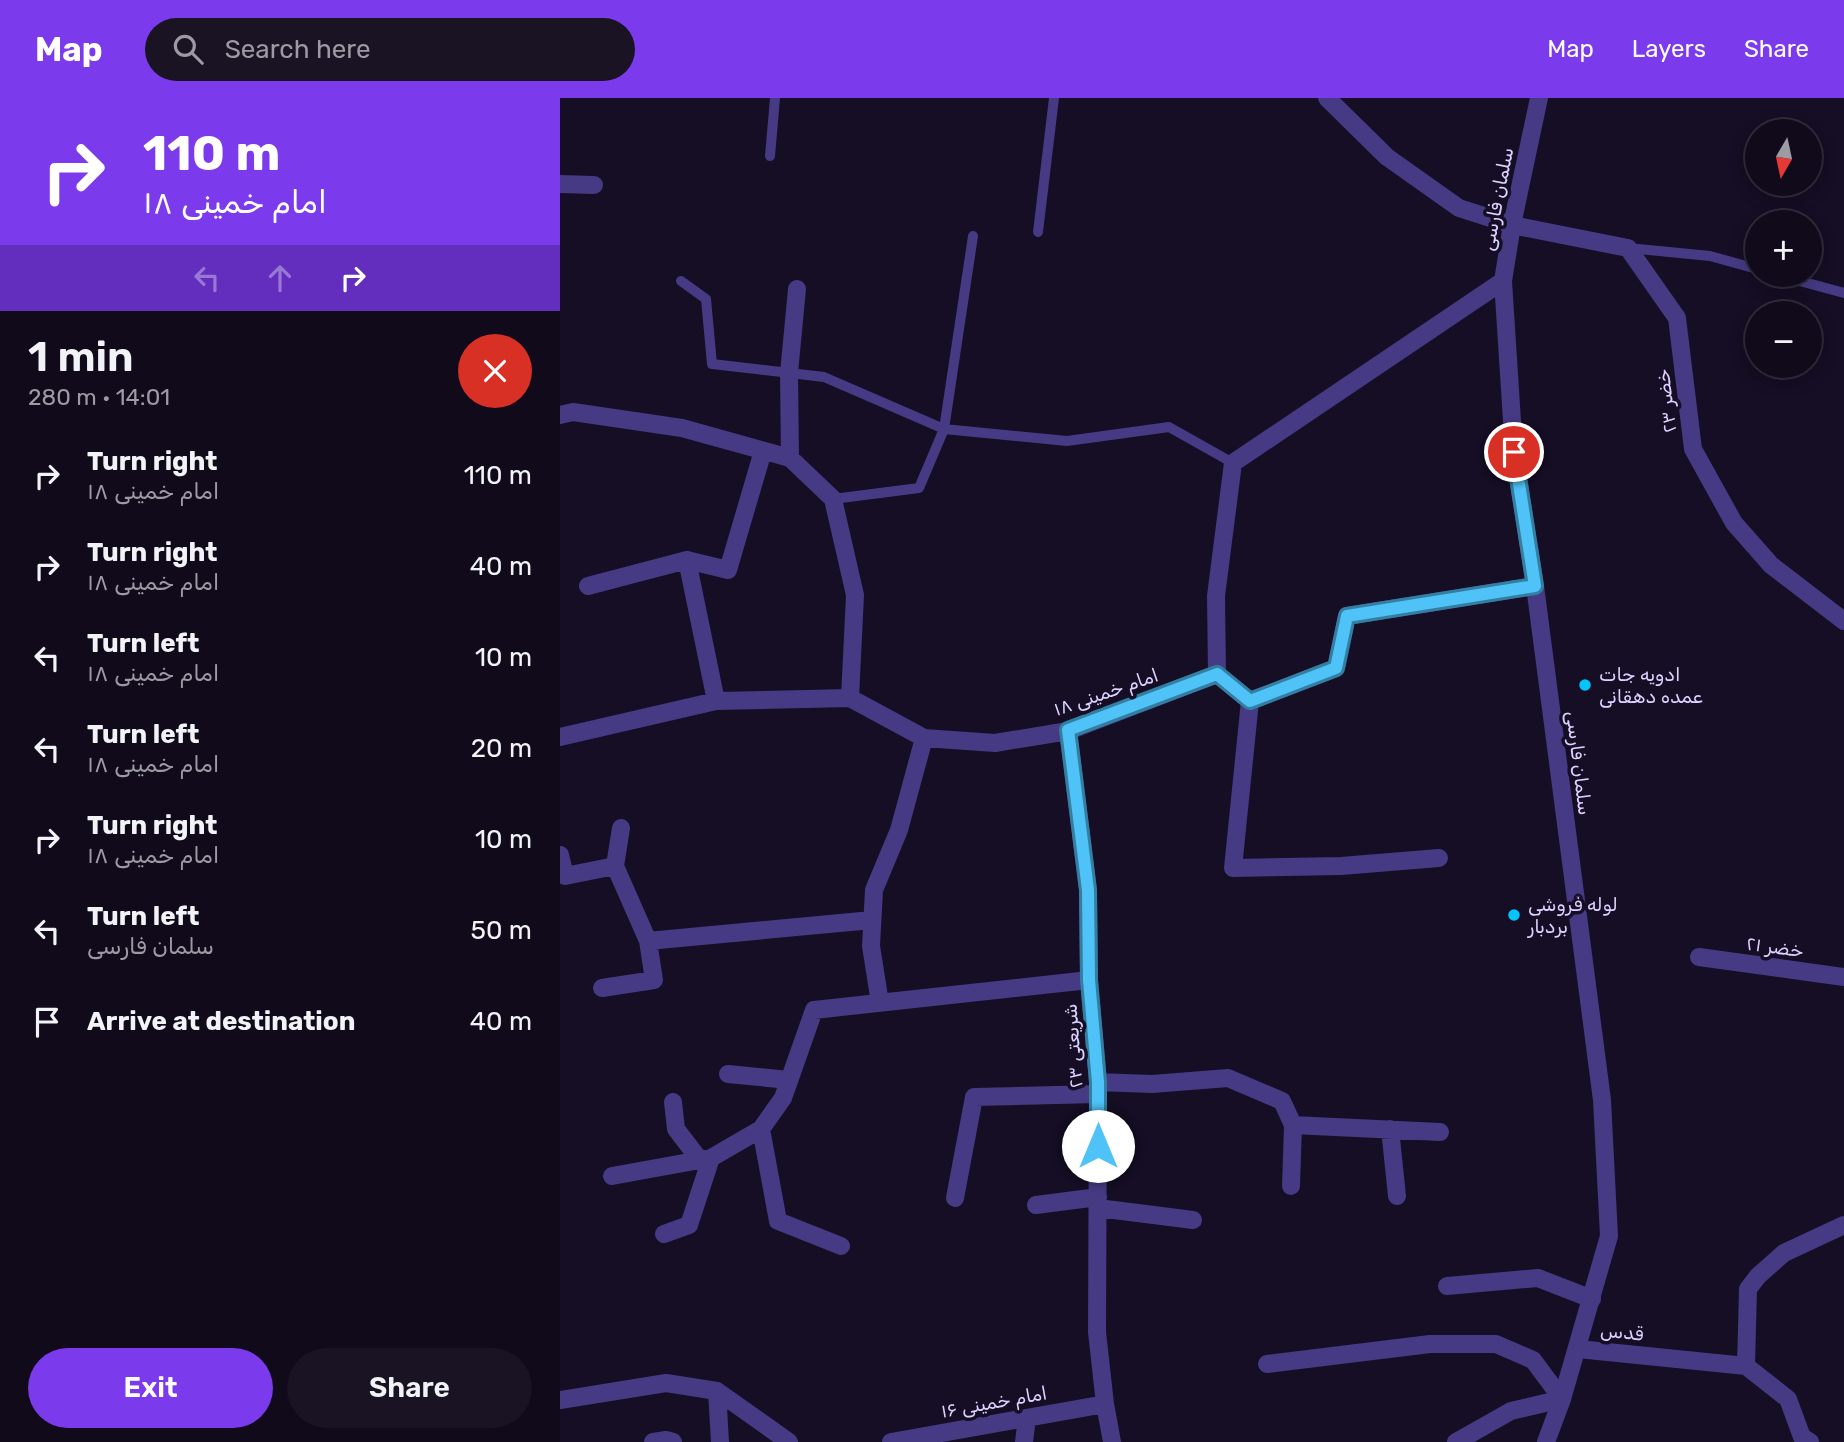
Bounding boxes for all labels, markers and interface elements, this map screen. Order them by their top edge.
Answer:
search box [145,18,635,81]
text: Map [35,30,103,69]
icon: search [169,30,207,68]
text: Search here [225,34,370,65]
text: Map [1547,35,1594,63]
text: Layers [1632,35,1706,63]
text: Share [1744,35,1809,63]
north arrow [1745,119,1822,196]
map controls [1745,119,1822,378]
text: 110 m [143,124,280,182]
icon: right [28,126,119,217]
street label: سلمان فارسی [1476,145,1518,253]
text: امام خمینی ۱۸ [143,183,327,221]
button: + [1745,210,1822,287]
icon: left [188,259,226,297]
icon: ahead [261,259,299,297]
icon: right [334,259,372,297]
button: − [1745,301,1822,378]
text: 1 min [28,332,134,382]
button: close [458,334,532,408]
street label: خضر ۲۳ [1651,368,1681,434]
text: 280 m · 14:01 [28,383,170,411]
pin [1484,422,1544,482]
icon: arrive [1495,433,1533,471]
text: Turn right [87,446,217,477]
icon: right [28,457,66,495]
text: 110 m [464,460,532,491]
text: امام خمینی ۱۸ [87,477,219,505]
text: Turn right [87,537,217,568]
icon: right [28,548,66,586]
text: 40 m [470,551,532,582]
text: امام خمینی ۱۸ [87,568,219,596]
text: Turn left [87,628,199,659]
icon: left [28,639,66,677]
text: 10 m [475,642,532,673]
text: امام خمینی ۱۸ [87,659,219,687]
street label: امام خمینی ۱۸ [1051,663,1162,722]
place label: ادویه جات‌ عمده ‌دهقانی [1599,663,1703,708]
marker: ادویه جات‌ عمده ‌دهقانی [1577,677,1593,693]
street label: سلمان فارسی [1561,709,1597,817]
text: Turn left [87,719,199,750]
icon: left [28,730,66,768]
text: 20 m [471,733,532,764]
text: امام خمینی ۱۸ [87,750,219,778]
text: Turn right [87,810,217,841]
icon: right [28,821,66,859]
text: 10 m [475,824,532,855]
text: امام خمینی ۱۸ [87,841,219,869]
place label: لوله فروشی بردبار [1527,893,1618,938]
text: Turn left [87,901,199,932]
marker: لوله فروشی بردبار [1506,907,1522,923]
icon: left [28,912,66,950]
text: 50 m [471,915,532,946]
text: سلمان فارسی [87,932,214,960]
street label: خضر ۲۱ [1745,932,1805,962]
icon: arrive [28,1003,66,1041]
street label: شریعتی ۲۳ [1059,1003,1087,1089]
text: Arrive at destination [87,1006,355,1037]
text: 40 m [470,1006,532,1037]
position arrow [1061,1109,1135,1183]
street label: قدس [1599,1318,1645,1346]
button: Exit [28,1348,273,1428]
button: Share [287,1348,532,1428]
street label: امام خمینی ۱۶ [939,1381,1049,1424]

